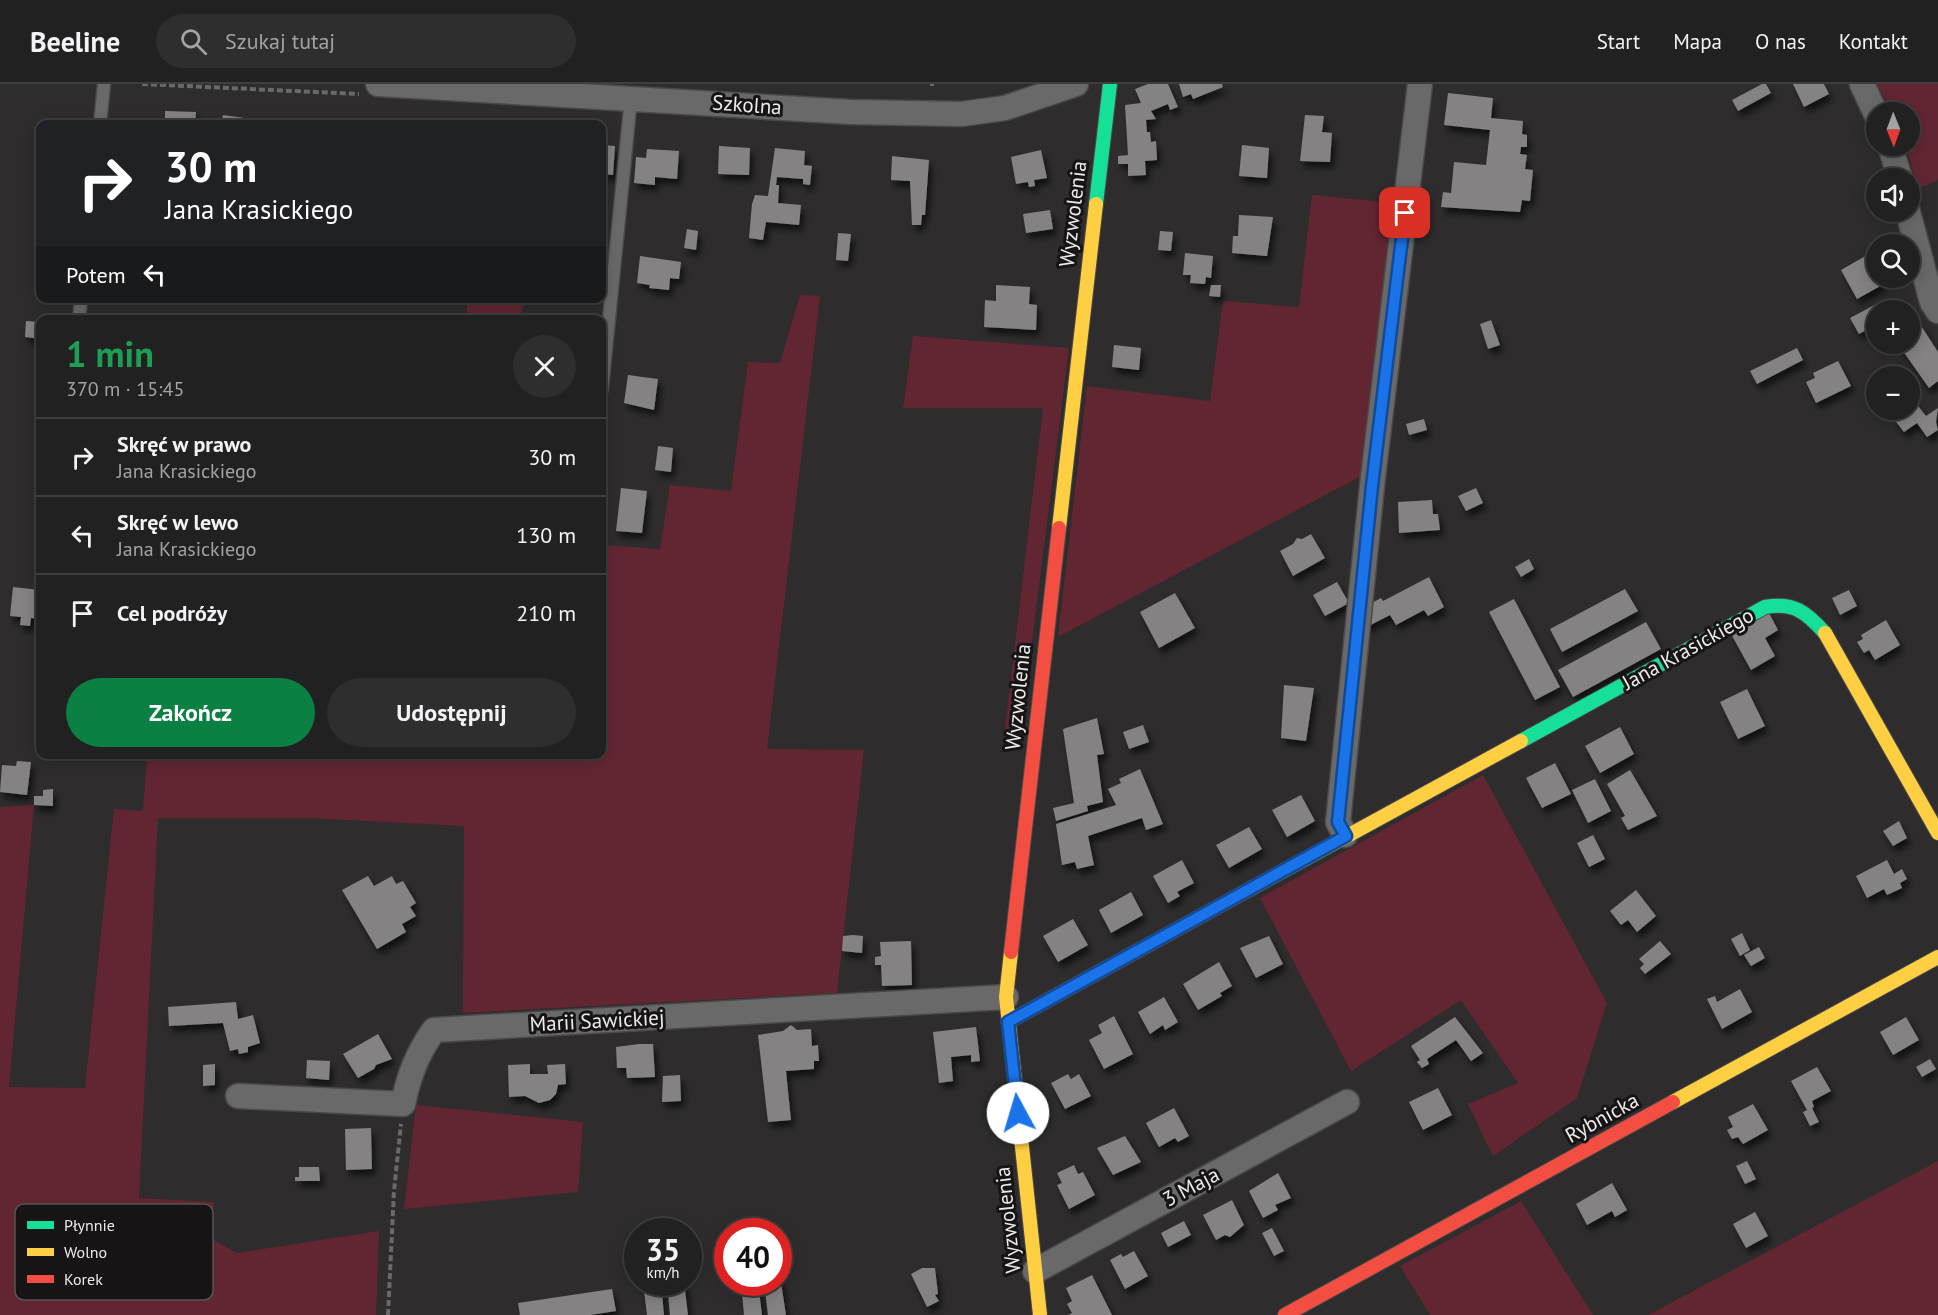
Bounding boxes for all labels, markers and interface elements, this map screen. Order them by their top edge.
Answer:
search box [156,14,576,68]
text: Beeline [30,23,120,60]
icon: search [177,25,210,58]
text: Szukaj tutaj [225,27,335,55]
text: Start [1597,28,1640,55]
text: Mapa [1673,28,1722,55]
text: O nas [1755,28,1806,55]
text: Kontakt [1839,28,1908,55]
street label: Szkolna [711,89,783,120]
north arrow [1866,102,1920,156]
map controls [1866,102,1920,420]
text: 30 m [165,139,257,194]
icon: right [66,144,144,222]
street label: Wyzwolenia [1053,159,1092,269]
button: sound [1866,168,1920,222]
pin [1379,187,1430,238]
text: Jana Krasickiego [165,192,353,226]
icon: arrive [1388,196,1421,229]
button: search [1866,234,1920,288]
icon: left [138,258,171,291]
text: Potem [66,261,126,289]
button: + [1866,300,1920,354]
text: 1 min [66,330,154,377]
button: close [513,335,576,398]
button: − [1866,366,1920,420]
text: 370 m · 15:45 [66,376,184,402]
text: Skręć w prawo [117,430,251,458]
icon: right [66,441,99,474]
text: 30 m [528,443,576,471]
text: Jana Krasickiego [117,458,256,484]
text: Skręć w lewo [117,508,238,536]
icon: left [66,519,99,552]
text: 130 m [516,521,576,549]
text: Jana Krasickiego [117,536,256,562]
icon: arrive [66,597,99,630]
text: Cel podróży [117,599,227,627]
text: 210 m [516,599,576,627]
street label: Jana Krasickiego [1616,601,1758,696]
street label: Wyzwolenia [998,642,1037,751]
button: Zakończ [66,678,315,747]
button: Udostępnij [327,678,576,747]
street label: Marii Sawickiej [529,1003,665,1038]
position arrow [986,1081,1050,1145]
street label: Rybnicka [1560,1086,1643,1149]
street label: 3 Maja [1158,1161,1224,1213]
street label: Wyzwolenia [988,1166,1027,1275]
legend [15,1204,213,1300]
text: Płynnie [64,1215,115,1235]
speed limit sign: 40 [714,1218,792,1296]
text: 35 [646,1230,680,1269]
text: Wolno [64,1242,107,1262]
text: km/h [647,1263,679,1282]
text: Korek [64,1269,103,1289]

